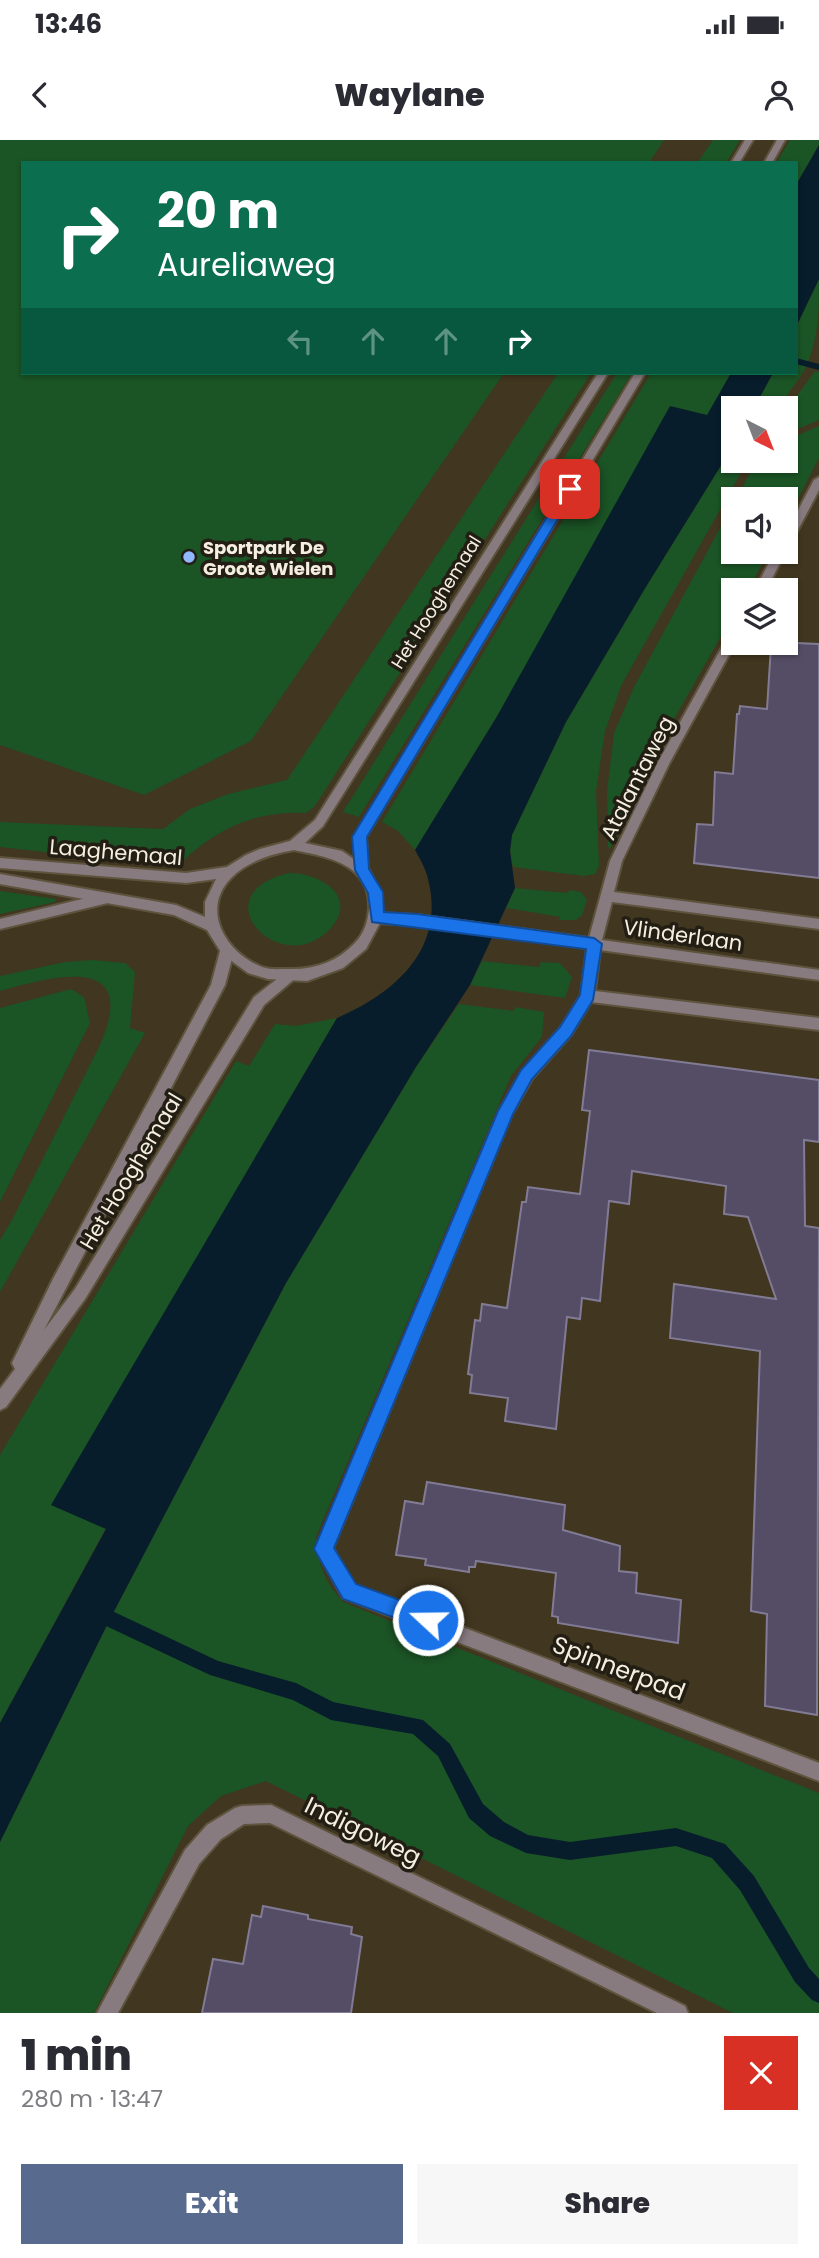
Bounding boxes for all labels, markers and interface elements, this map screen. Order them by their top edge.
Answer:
text: 13:46 [35,6,102,42]
text: Waylane [334,72,485,117]
icon: back [21,76,59,114]
icon: person [760,76,798,114]
text: 20 m [157,177,279,245]
icon: right [42,189,133,280]
text: Aureliaweg [157,242,336,287]
icon: left [281,322,319,360]
icon: ahead [354,322,392,360]
icon: ahead [427,322,465,360]
icon: right [500,322,538,360]
north arrow [721,396,798,472]
map controls [721,396,798,655]
pin [540,459,600,519]
icon: arrive [551,470,589,508]
button: sound [721,487,798,564]
street label: Het Hooghemaal [385,531,487,673]
place label: Sportpark De Groote Wielen [203,535,333,581]
marker: Sportpark De Groote Wielen [181,549,197,565]
button: layers [721,578,798,655]
street label: Atalantaweg [593,711,681,845]
street label: Laaghemaal [48,832,184,872]
street label: Vlinderlaan [622,912,744,958]
street label: Het Hooghemaal [73,1087,189,1255]
position arrow [391,1583,465,1657]
street label: Spinnerpad [548,1628,690,1708]
street label: Indigoweg [299,1789,427,1873]
text: 1 min [21,2026,132,2085]
button: close [724,2036,798,2110]
text: 280 m · 13:47 [21,2083,163,2115]
button: Exit [21,2164,403,2244]
button: Share [417,2164,798,2244]

